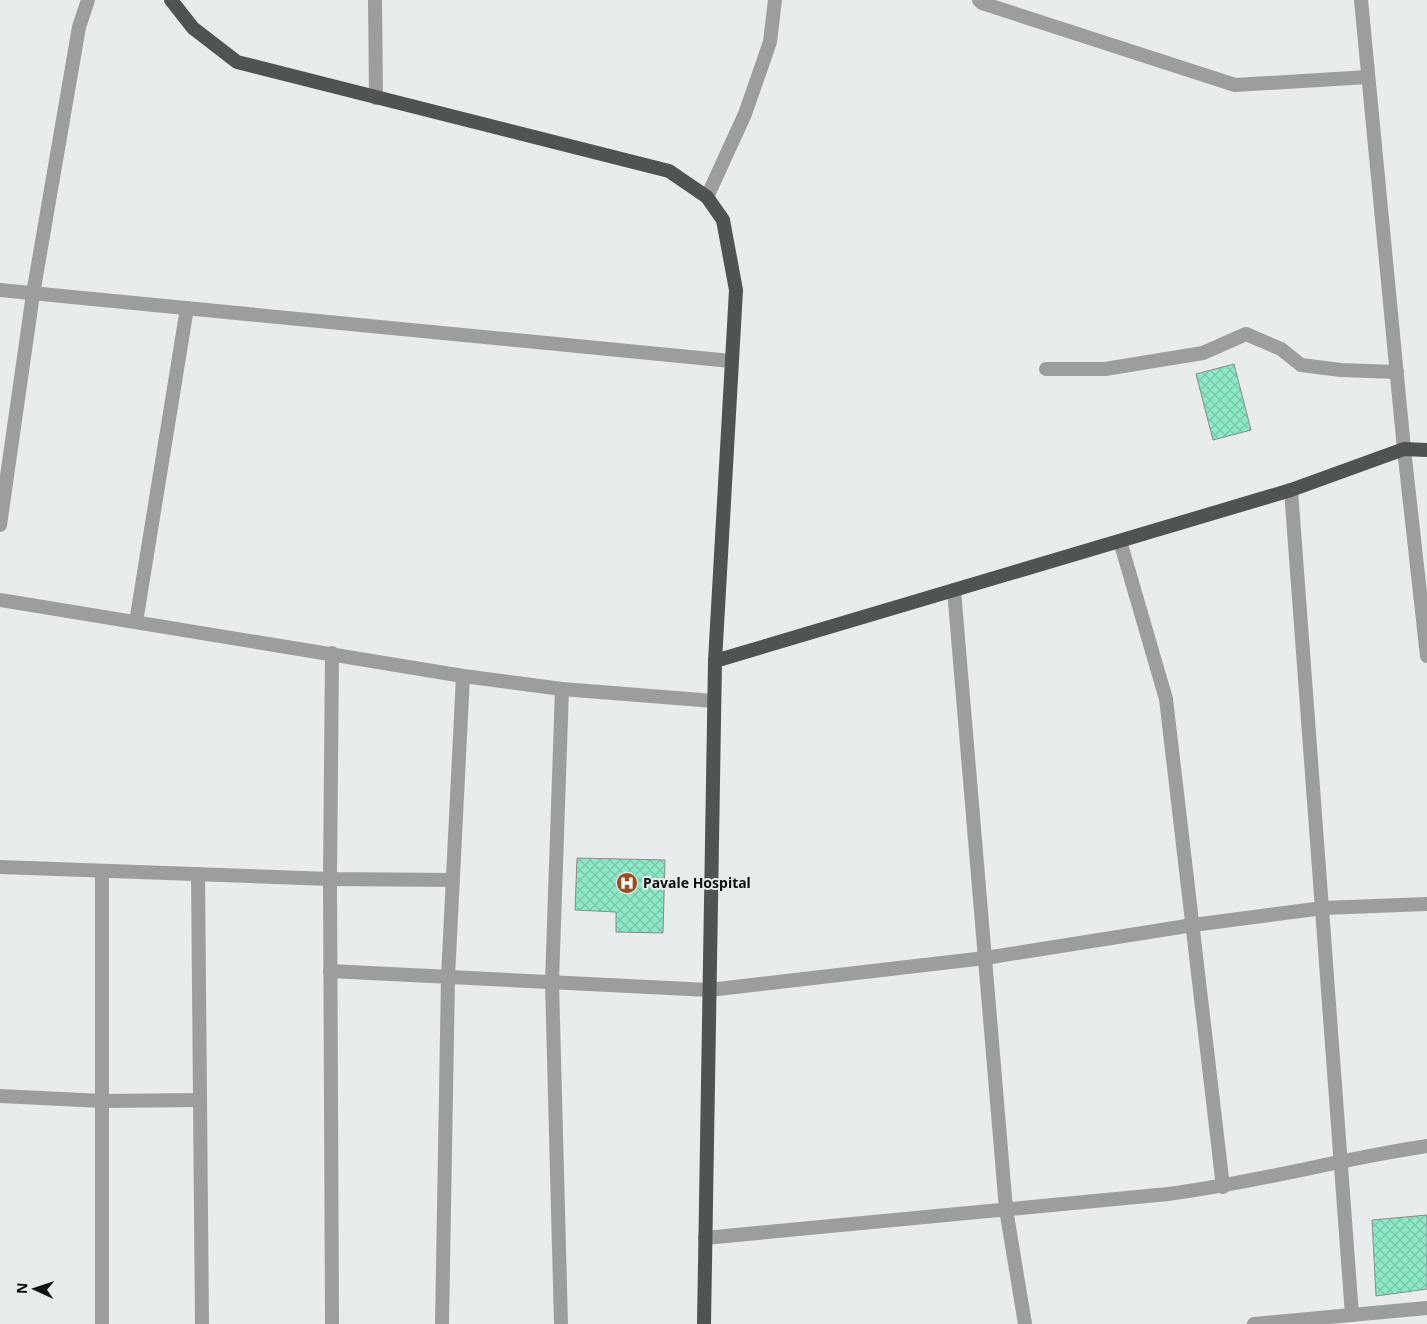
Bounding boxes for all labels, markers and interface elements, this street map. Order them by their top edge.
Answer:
hospital icon: Pavale Hospital [615,871,639,895]
place label: Pavale Hospital [643,873,751,892]
north arrow [10,1264,60,1314]
text: N [12,1282,31,1294]

